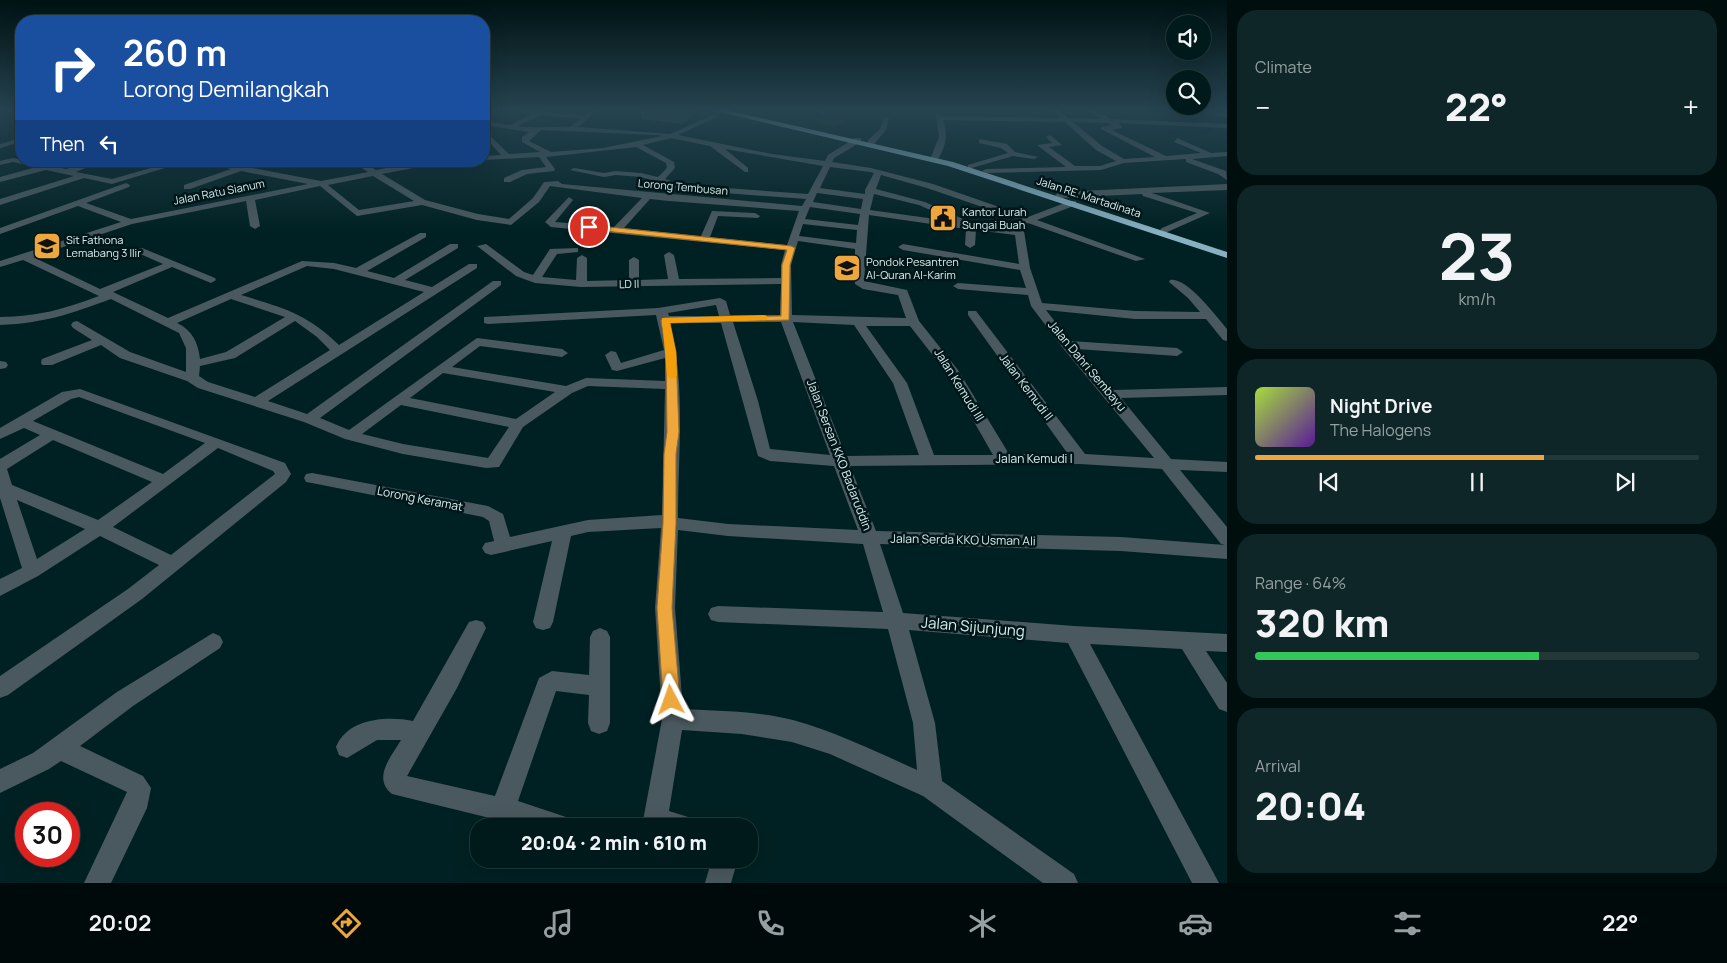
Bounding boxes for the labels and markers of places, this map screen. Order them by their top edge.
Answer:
public building icon: Kantor Lurah Sungai Buah [928,203,958,233]
place label: Kantor Lurah Sungai Buah [962,204,1027,232]
pin [568,206,610,248]
school or university icon: Sit Fathona Lemabang 3 Ilir [32,231,62,261]
place label: Sit Fathona Lemabang 3 Ilir [66,232,141,260]
school or university icon: Pondok Pesantren Al-Quran Al-Karim [832,253,862,283]
place label: Pondok Pesantren Al-Quran Al-Karim [866,254,959,282]

